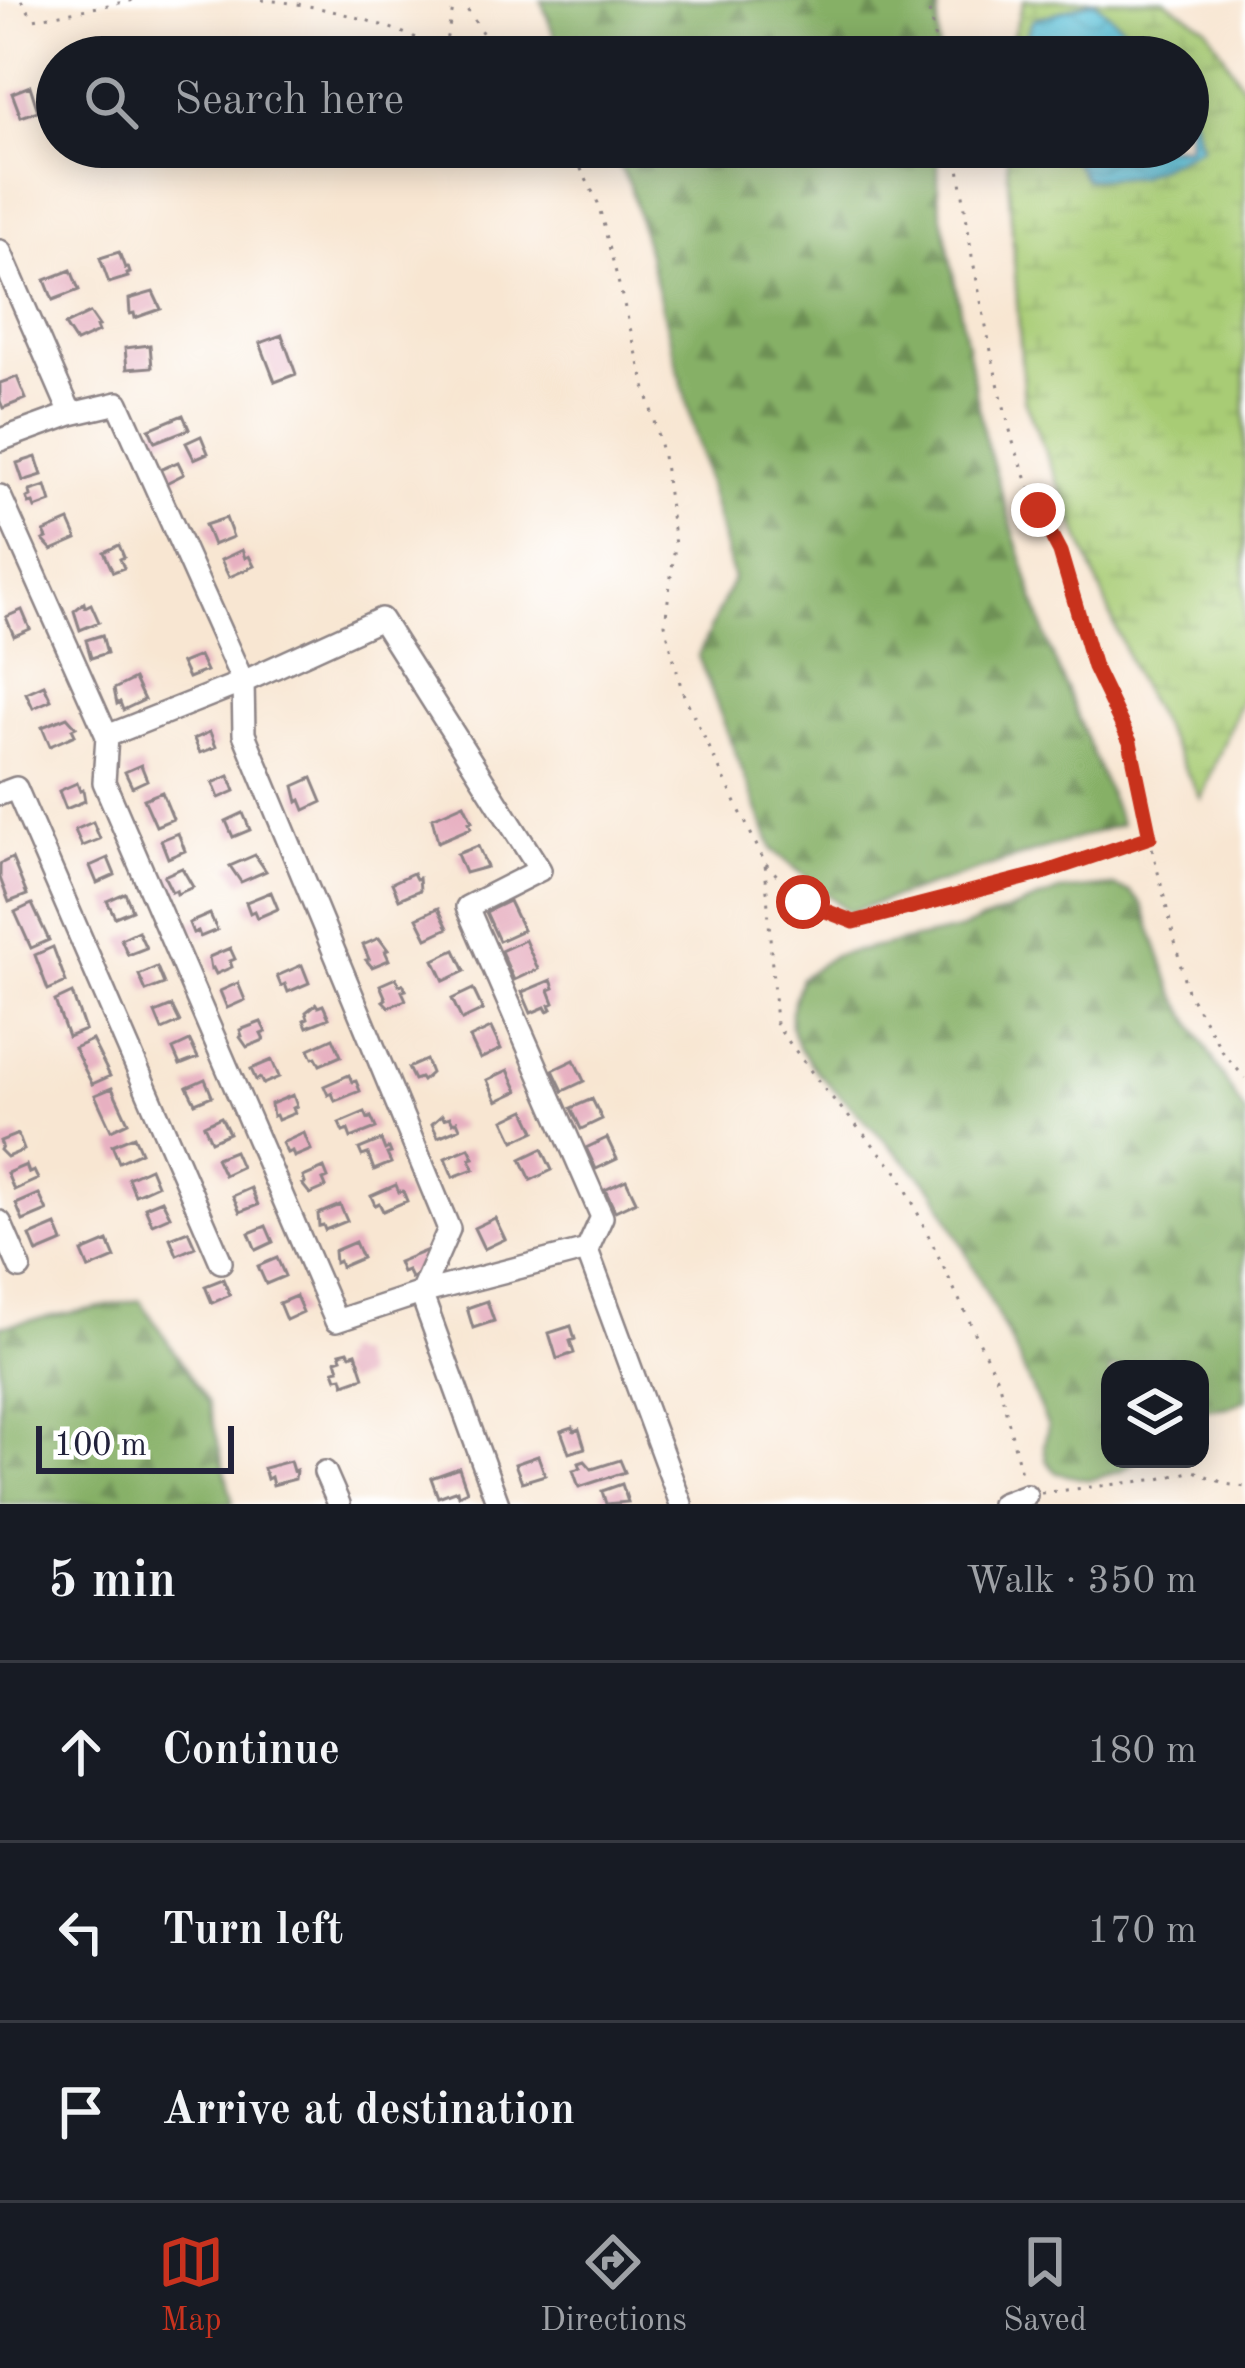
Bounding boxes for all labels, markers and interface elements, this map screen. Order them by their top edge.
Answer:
search box [36,36,1209,168]
icon: search [78,69,144,135]
text: Search here [174,79,404,124]
route end [1011,483,1065,537]
route start [776,875,830,929]
map controls [1101,1360,1209,1468]
button: layers [1101,1360,1209,1468]
scale bar [36,1420,234,1473]
text: 100 m [54,1430,147,1463]
text: 5 min [48,1557,176,1608]
text: Walk · 350 m [966,1562,1197,1601]
icon: ahead [48,1719,114,1785]
text: Continue [162,1729,340,1774]
text: 180 m [1087,1732,1197,1771]
icon: left [48,1899,114,1965]
text: Turn left [162,1909,343,1954]
text: 170 m [1087,1912,1197,1951]
icon: arrive [48,2079,114,2145]
text: Arrive at destination [162,2089,575,2134]
tab: Map [158,2229,224,2342]
tab: Directions [540,2229,687,2342]
tab: Saved [1003,2229,1087,2342]

